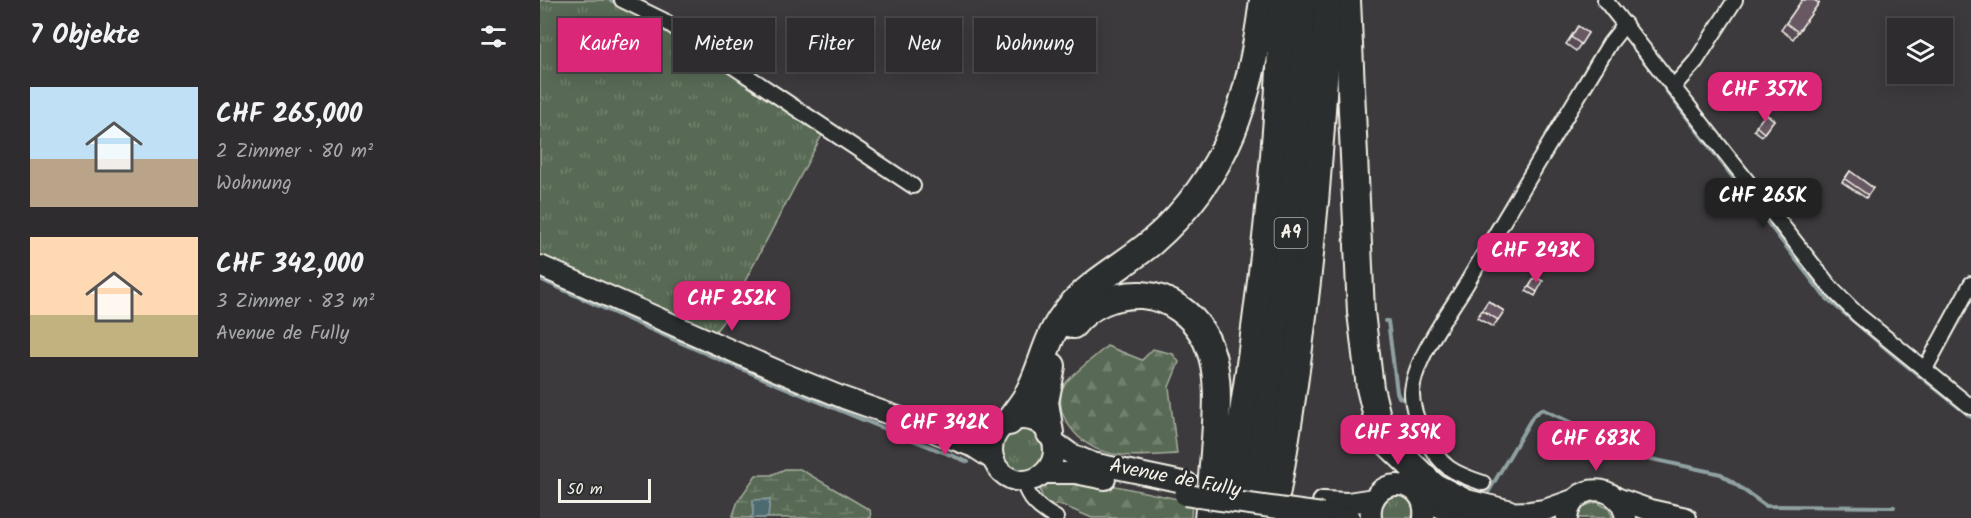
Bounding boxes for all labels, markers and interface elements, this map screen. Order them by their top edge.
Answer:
text: 7 Objekte [30,15,140,57]
chip: Kaufen [558,18,661,72]
chip: Mieten [673,18,775,72]
chip: Filter [787,18,874,72]
chip: Neu [886,18,962,72]
chip: Wohnung [974,18,1096,72]
map controls [1887,18,1953,84]
button: layers [1887,18,1953,84]
icon: filters [477,20,510,53]
pin: CHF 357K [1703,72,1827,123]
text: CHF 357K [1722,75,1808,107]
text: CHF 265,000 [216,94,362,136]
icon: home [78,111,150,183]
text: 2 Zimmer · 80 m² [216,136,373,168]
text: Wohnung [216,168,292,200]
pin: CHF 265K [1701,178,1825,229]
text: CHF 265K [1719,181,1807,213]
road number: A9 [1274,218,1308,248]
pin: CHF 243K [1474,233,1598,284]
text: CHF 243K [1491,236,1581,268]
text: CHF 342,000 [216,244,363,286]
icon: home [78,261,150,333]
pin: CHF 252K [670,281,794,332]
text: CHF 252K [687,284,777,316]
text: 3 Zimmer · 83 m² [216,286,374,318]
text: Avenue de Fully [216,318,349,350]
pin: CHF 342K [883,405,1007,456]
text: CHF 342K [900,408,990,440]
pin: CHF 359K [1336,415,1460,466]
text: CHF 359K [1354,418,1442,450]
pin: CHF 683K [1534,421,1658,472]
text: CHF 683K [1551,424,1641,456]
street label: Avenue de Fully [1107,451,1244,508]
scale bar [558,476,651,504]
text: 50 m [567,477,603,502]

